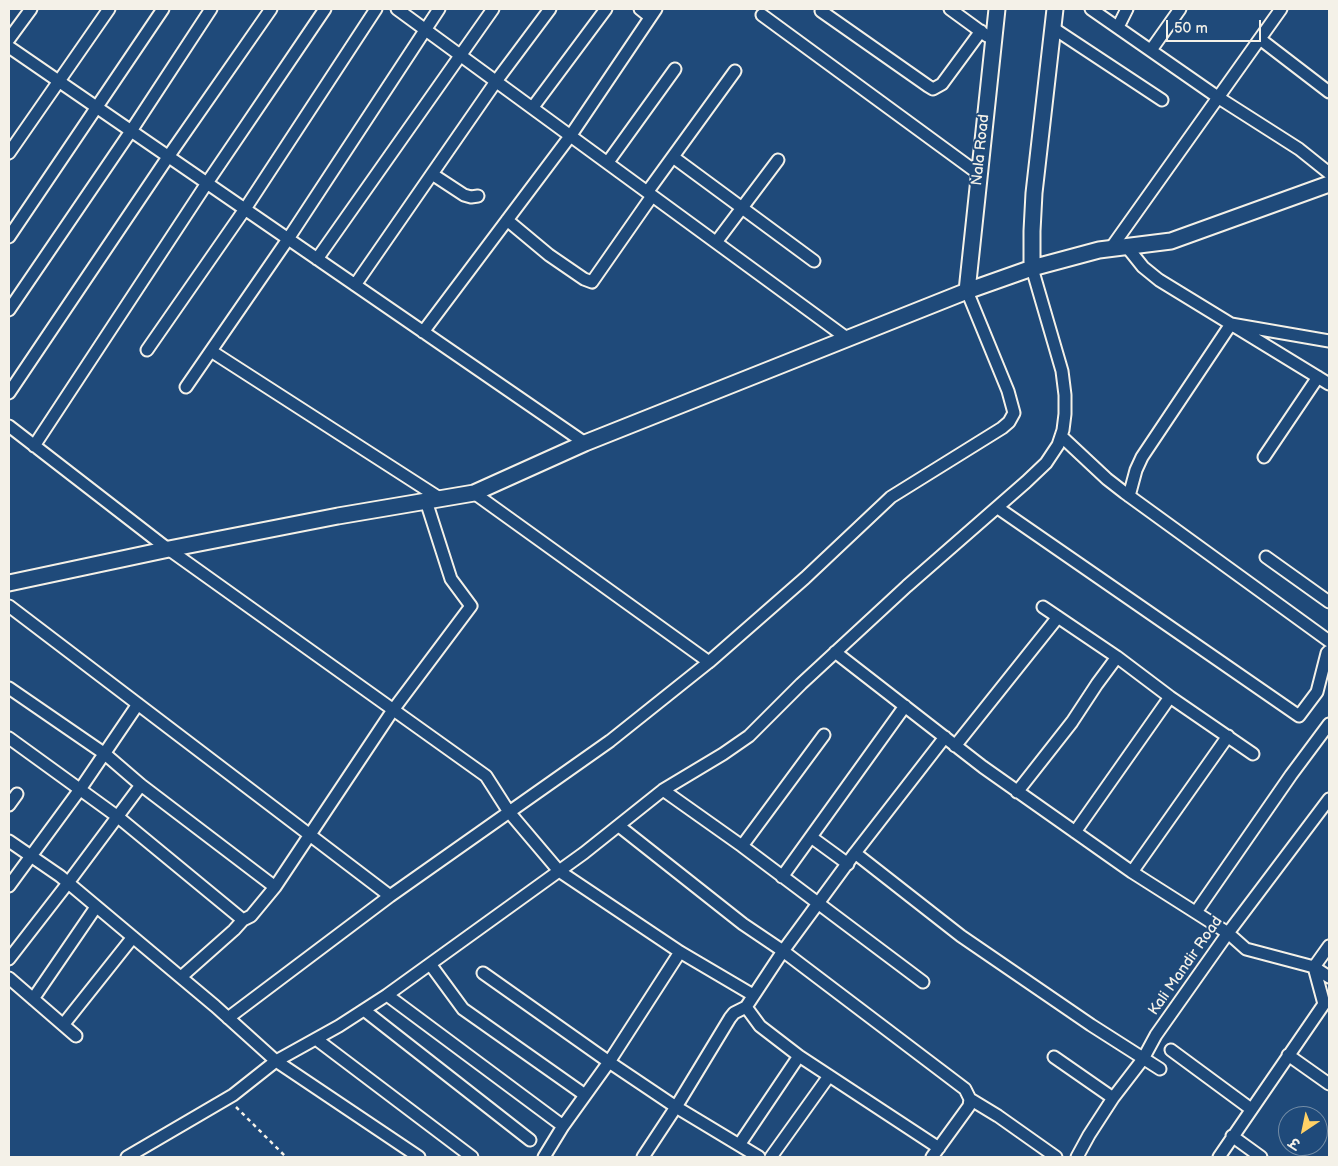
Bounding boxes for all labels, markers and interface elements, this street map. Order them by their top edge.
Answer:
scale bar [1168,10,1263,42]
text: 50 m [1174,19,1208,38]
street label: Nala Road [968,113,994,187]
street label: Kali Mandir Road [1145,913,1227,1019]
north arrow [1278,1106,1328,1156]
text: उ [1286,1133,1304,1153]

